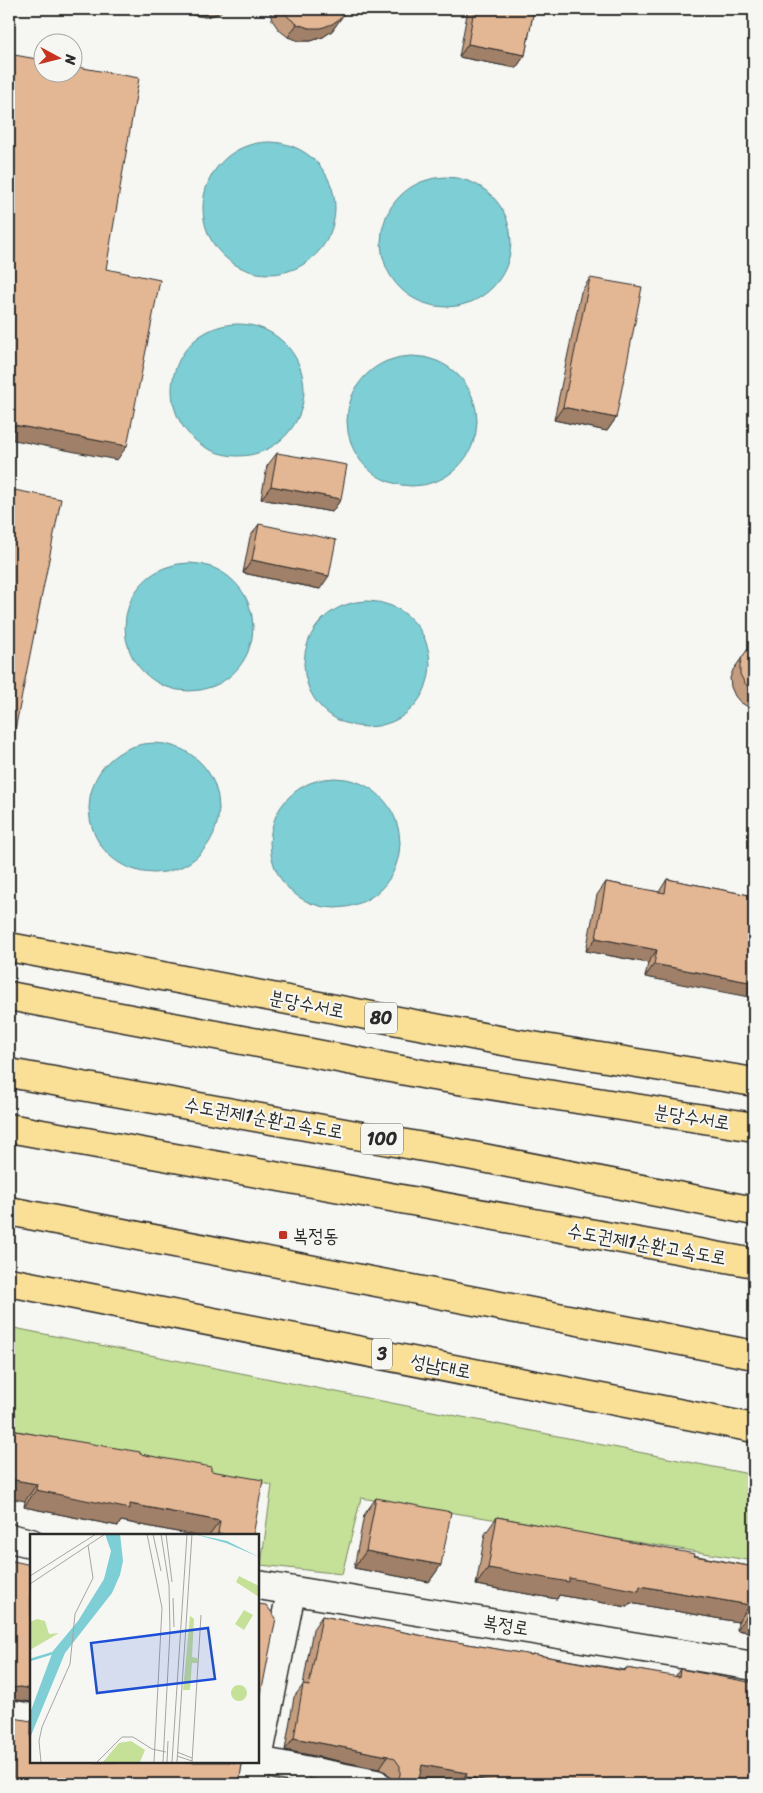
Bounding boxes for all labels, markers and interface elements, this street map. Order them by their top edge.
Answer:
north arrow [32,32,82,82]
text: N [57,52,84,66]
street label: 분당수서로 [266,981,348,1027]
road number: 80 [365,1002,397,1034]
street label: 수도권제1순환고속도로 [182,1088,346,1148]
street label: 분당수서로 [652,1095,732,1139]
road number: 100 [361,1124,403,1154]
street label: 수도권제1순환고속도로 [565,1214,729,1274]
place label: 복정동 [293,1219,339,1252]
marker: 복정동 [277,1229,289,1241]
road number: 3 [372,1338,392,1370]
street label: 성남대로 [408,1344,474,1388]
inset map [30,1534,259,1763]
street label: 복정로 [481,1605,531,1645]

